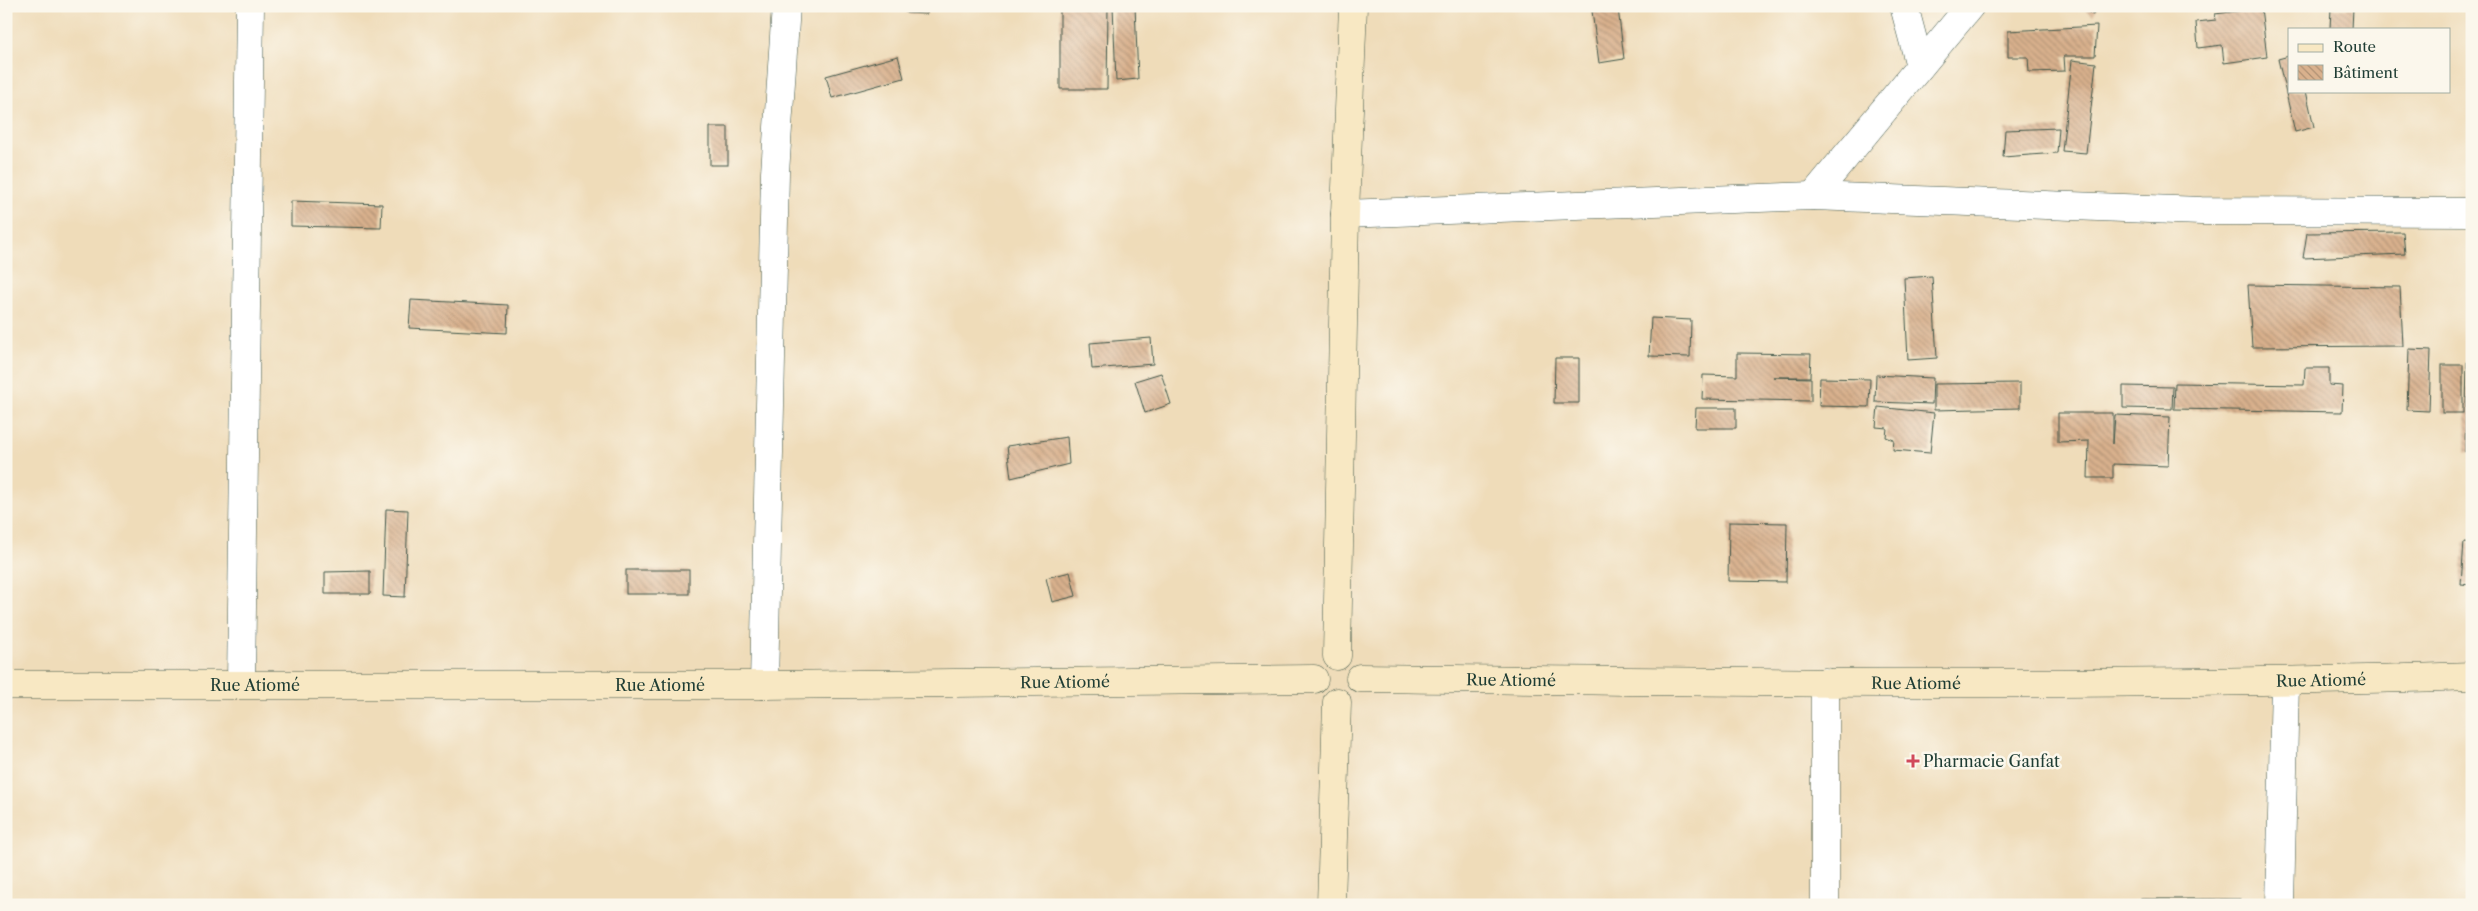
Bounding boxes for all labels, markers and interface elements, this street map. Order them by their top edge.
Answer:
legend [2288,28,2450,92]
text: Route [2333,37,2376,56]
text: Bâtiment [2333,63,2399,82]
street label: Rue Atiomé [1466,669,1556,690]
street label: Rue Atiomé [2276,669,2366,691]
street label: Rue Atiomé [1020,671,1110,692]
street label: Rue Atiomé [1871,673,1961,693]
street label: Rue Atiomé [210,675,300,695]
street label: Rue Atiomé [615,675,705,695]
place label: Pharmacie Ganfat [1923,751,2060,771]
marker: Pharmacie Ganfat [1907,755,1919,767]

